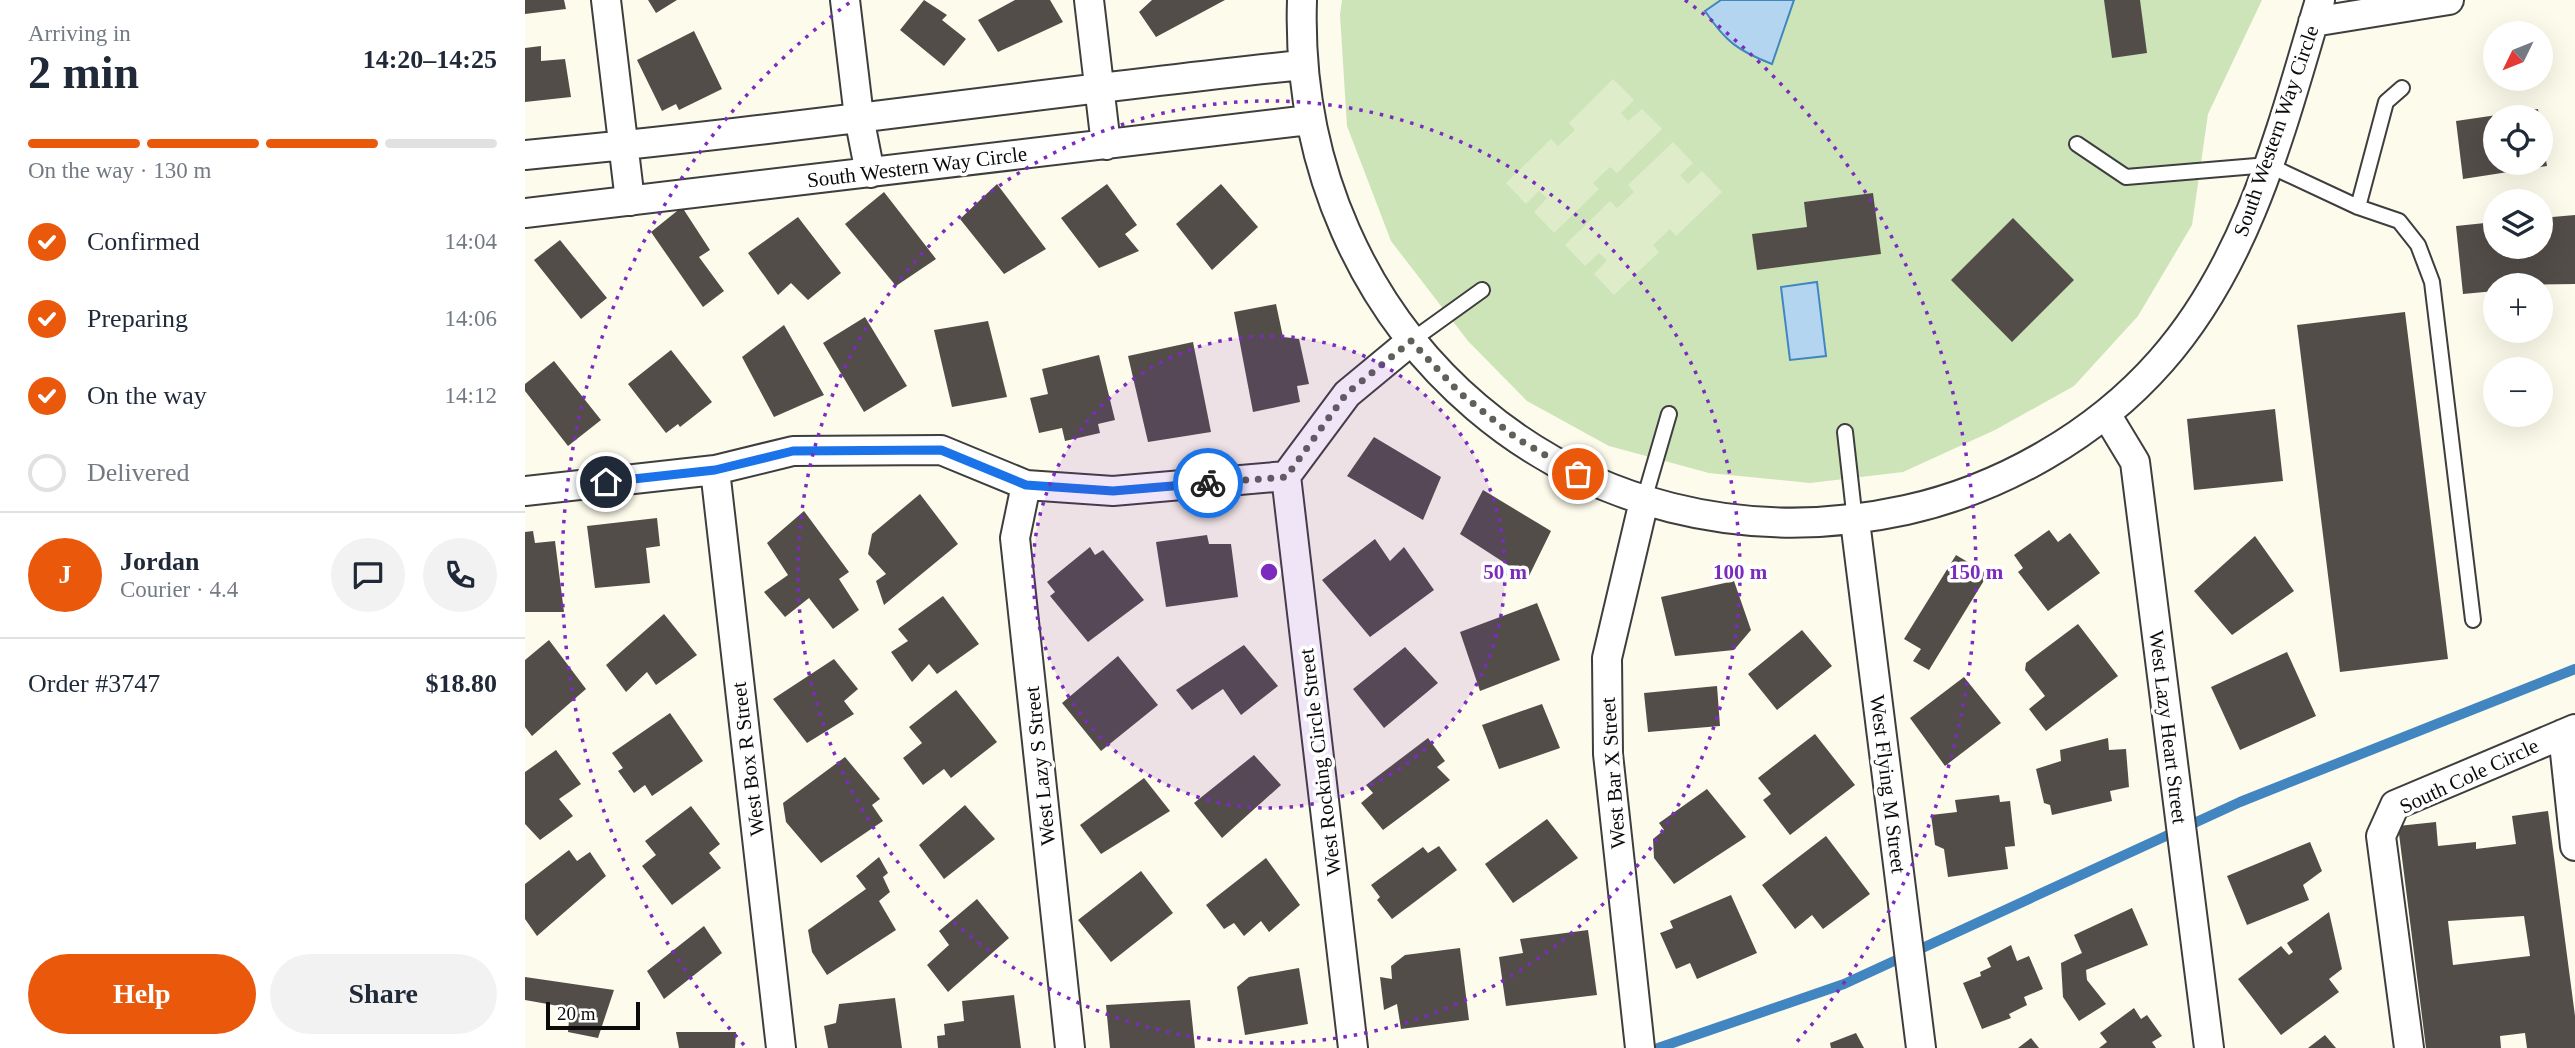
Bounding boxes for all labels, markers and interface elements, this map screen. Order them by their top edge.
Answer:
text: Arriving in [28,21,131,46]
north arrow [2483,21,2553,91]
map controls [2483,21,2553,427]
street label: South Western Way Circle [2229,22,2323,240]
text: 14:20–14:25 [363,45,497,74]
text: 2 min [28,47,139,98]
button: locate [2483,105,2553,175]
street label: South Western Way Circle [806,142,1028,192]
text: On the way · 130 m [28,158,211,183]
button: layers [2483,189,2553,259]
icon: check [28,223,66,261]
text: Confirmed [87,227,200,256]
text: 14:04 [445,229,497,254]
button: + [2483,273,2553,343]
icon: check [28,300,66,338]
text: Preparing [87,304,188,333]
text: 14:06 [445,306,497,331]
button: − [2483,357,2553,427]
icon: check [28,377,66,415]
text: On the way [87,381,207,410]
text: 14:12 [445,383,497,408]
pin [1548,444,1608,504]
courier [1173,448,1243,518]
pin [576,452,636,512]
icon: bag [1559,455,1597,493]
text: Delivered [87,458,190,487]
icon: home [587,463,625,501]
icon: bike [1189,464,1227,502]
button: chat [331,538,405,612]
button: phone [423,538,497,612]
text: Jordan [120,547,199,576]
text: J [59,560,72,589]
centre of rings [1257,560,1281,584]
text: 50 m [1483,560,1527,584]
text: 100 m [1713,560,1768,584]
text: 150 m [1949,560,2004,584]
text: Courier · 4.4 [120,577,238,602]
street label: West Lazy Heart Street [2144,629,2192,825]
street label: West Rocking Circle Street [1294,647,1346,877]
text: Order #3747 [28,669,160,698]
text: $18.80 [426,669,497,698]
street label: West Box R Street [727,680,769,837]
street label: West Lazy S Street [1020,685,1060,847]
street label: West Flying M Street [1865,693,1911,875]
street label: West Bar X Street [1596,696,1630,849]
street label: South Cole Circle [2396,733,2542,819]
button: Help [28,954,256,1034]
button: Share [270,954,497,1034]
scale bar [546,999,641,1031]
text: 20 m [557,1003,596,1024]

